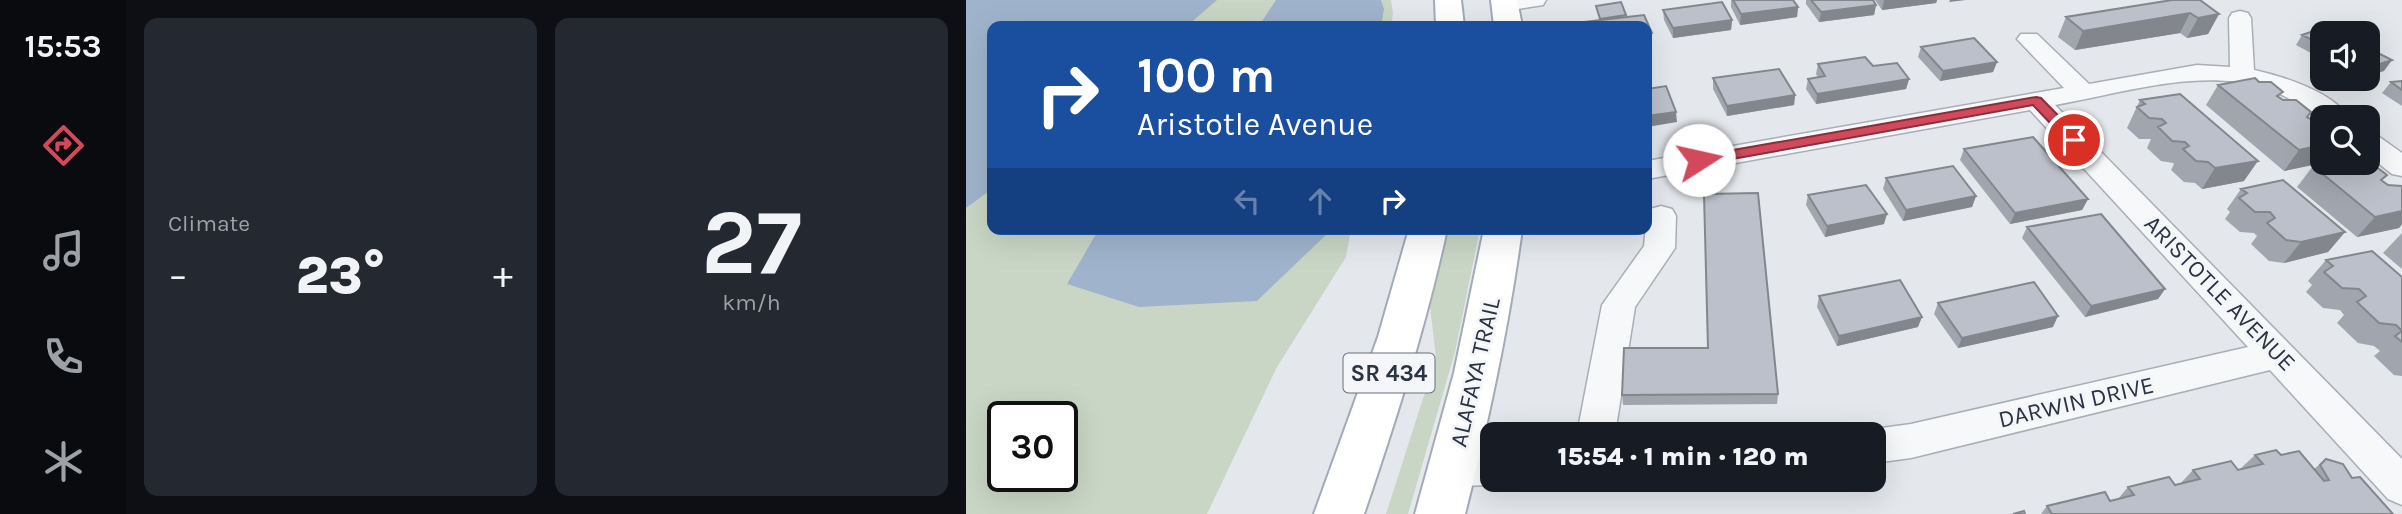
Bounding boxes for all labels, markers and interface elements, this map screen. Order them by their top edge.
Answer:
map controls [2310,21,2380,175]
button: sound [2310,21,2380,91]
text: 15:53 [24,28,102,65]
text: 100 m [1137,47,1275,104]
icon: right [1022,49,1113,140]
button: search [2310,105,2380,175]
text: Aristotle Avenue [1137,106,1373,143]
pin [2044,110,2104,170]
icon: directions [39,121,88,170]
icon: arrive [2055,121,2093,159]
position arrow [1662,123,1736,197]
icon: left [1228,182,1266,220]
icon: ahead [1301,182,1339,220]
icon: right [1374,182,1412,220]
text: 27 [701,190,802,296]
street label: ARISTOTLE AVENUE [2139,209,2301,377]
text: Climate [168,210,250,237]
icon: music [39,226,88,275]
text: 23° [296,245,385,306]
text: − [168,253,188,298]
text: + [493,253,513,298]
text: km/h [722,289,781,316]
street label: ALAFAYA TRAIL [1444,294,1506,449]
icon: phone [39,332,88,381]
road number: SR 434 [1344,354,1434,392]
street label: DARWIN DRIVE [1995,370,2157,434]
speed limit sign: 30 [987,401,1078,492]
icon: climate [39,437,88,486]
text: 15:54 · 1 min · 120 m [1557,441,1809,472]

